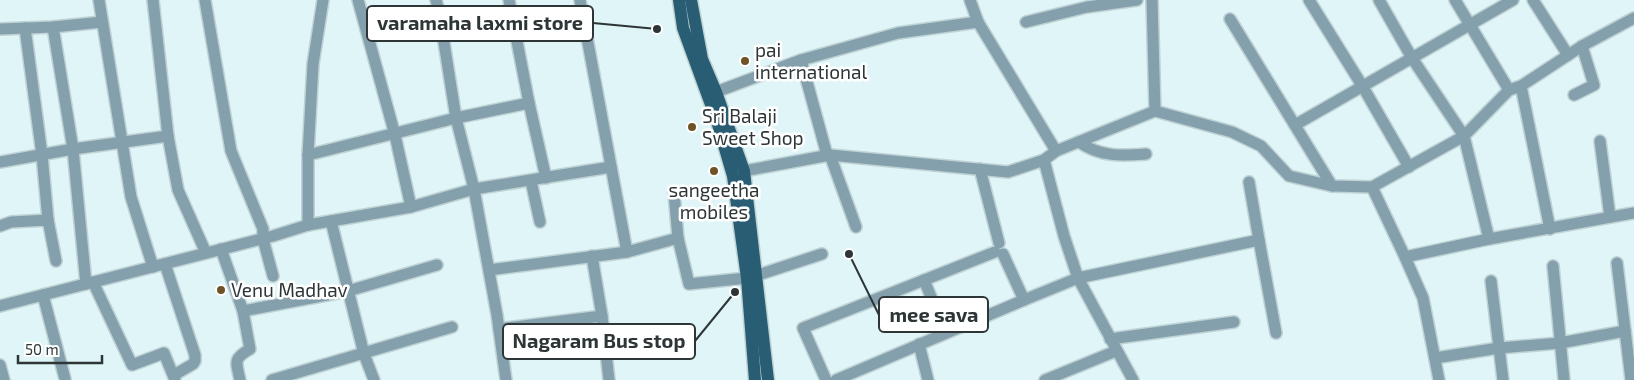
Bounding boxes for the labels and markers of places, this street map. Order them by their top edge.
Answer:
callout: varamaha laxmi store [367,6,593,41]
place label: pai international [755,38,867,83]
marker: pai international [739,55,751,67]
place label: Sri Balaji Sweet Shop [702,104,804,149]
marker: Sri Balaji Sweet Shop [686,121,698,133]
marker: sangeetha mobiles [708,165,720,177]
place label: sangeetha mobiles [669,178,759,223]
place label: Venu Madhav [231,278,348,301]
marker: Venu Madhav [215,284,227,296]
callout: mee sava [879,297,988,332]
callout: Nagaram Bus stop [503,324,695,359]

